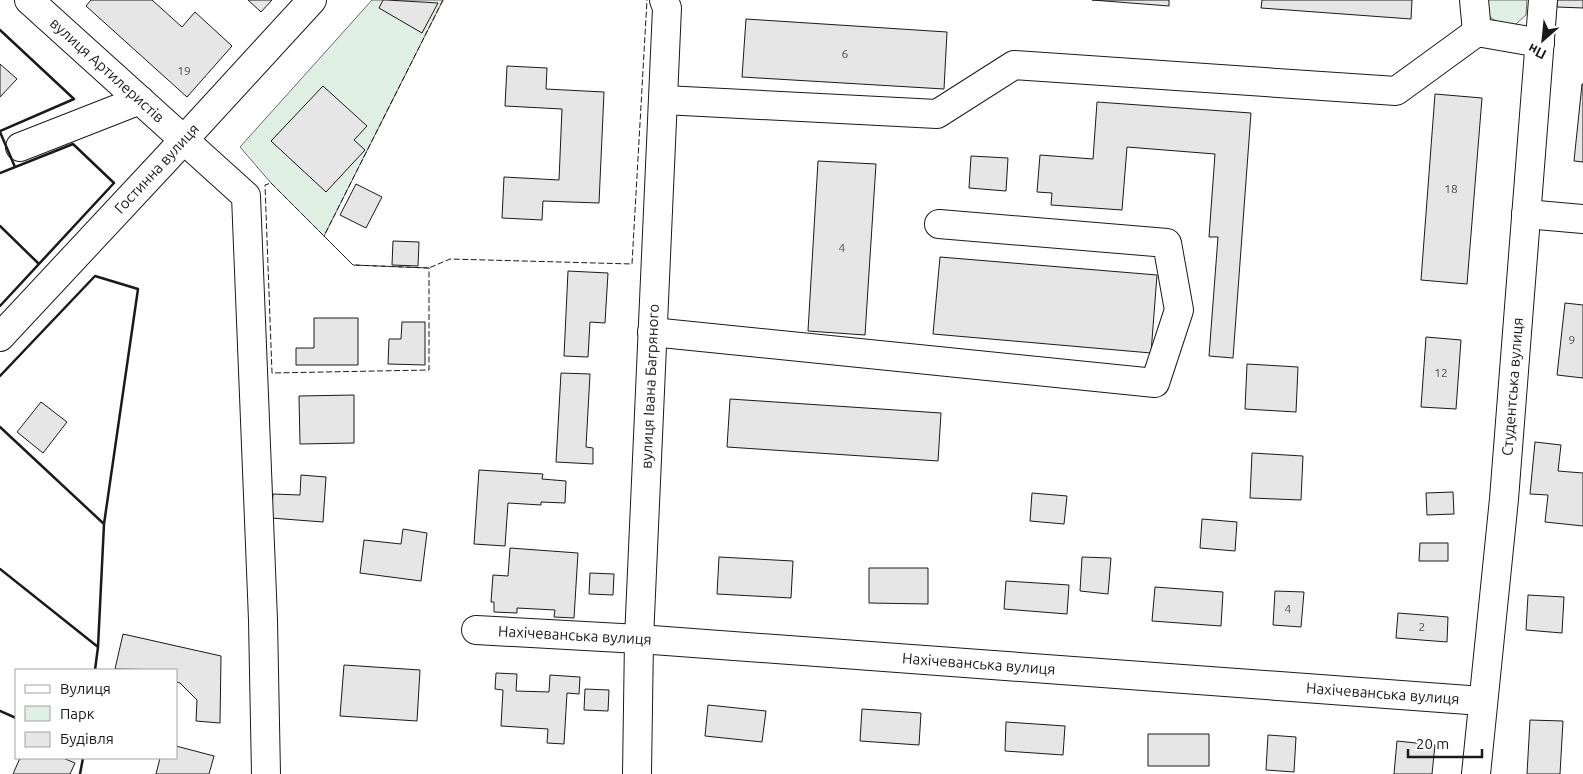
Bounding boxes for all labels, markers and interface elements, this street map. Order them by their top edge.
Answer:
street label: вулиця Артилеристів [47,14,168,126]
north arrow [1518,15,1568,65]
text: Пн [1525,40,1549,63]
house number: 6 [842,47,849,60]
house number: 19 [177,64,191,77]
street label: Гостинна вулиця [111,120,202,217]
house number: 18 [1444,182,1458,195]
house number: 4 [839,241,846,254]
street label: вулиця Івана Багряного [638,303,662,469]
street label: Студентська вулиця [1498,317,1526,457]
house number: 9 [1569,333,1575,346]
house number: 12 [1434,366,1448,379]
house number: 4 [1285,602,1292,615]
house number: 2 [1419,620,1425,633]
street label: Нахічеванська вулиця [498,622,652,648]
street label: Нахічеванська вулиця [902,649,1056,678]
legend [15,669,178,759]
street label: Нахічеванська вулиця [1306,679,1460,707]
text: Вулиця [60,680,111,697]
text: Парк [60,705,95,722]
scale bar [1408,726,1482,758]
text: Будівля [60,730,114,747]
text: 20 m [1416,735,1449,752]

